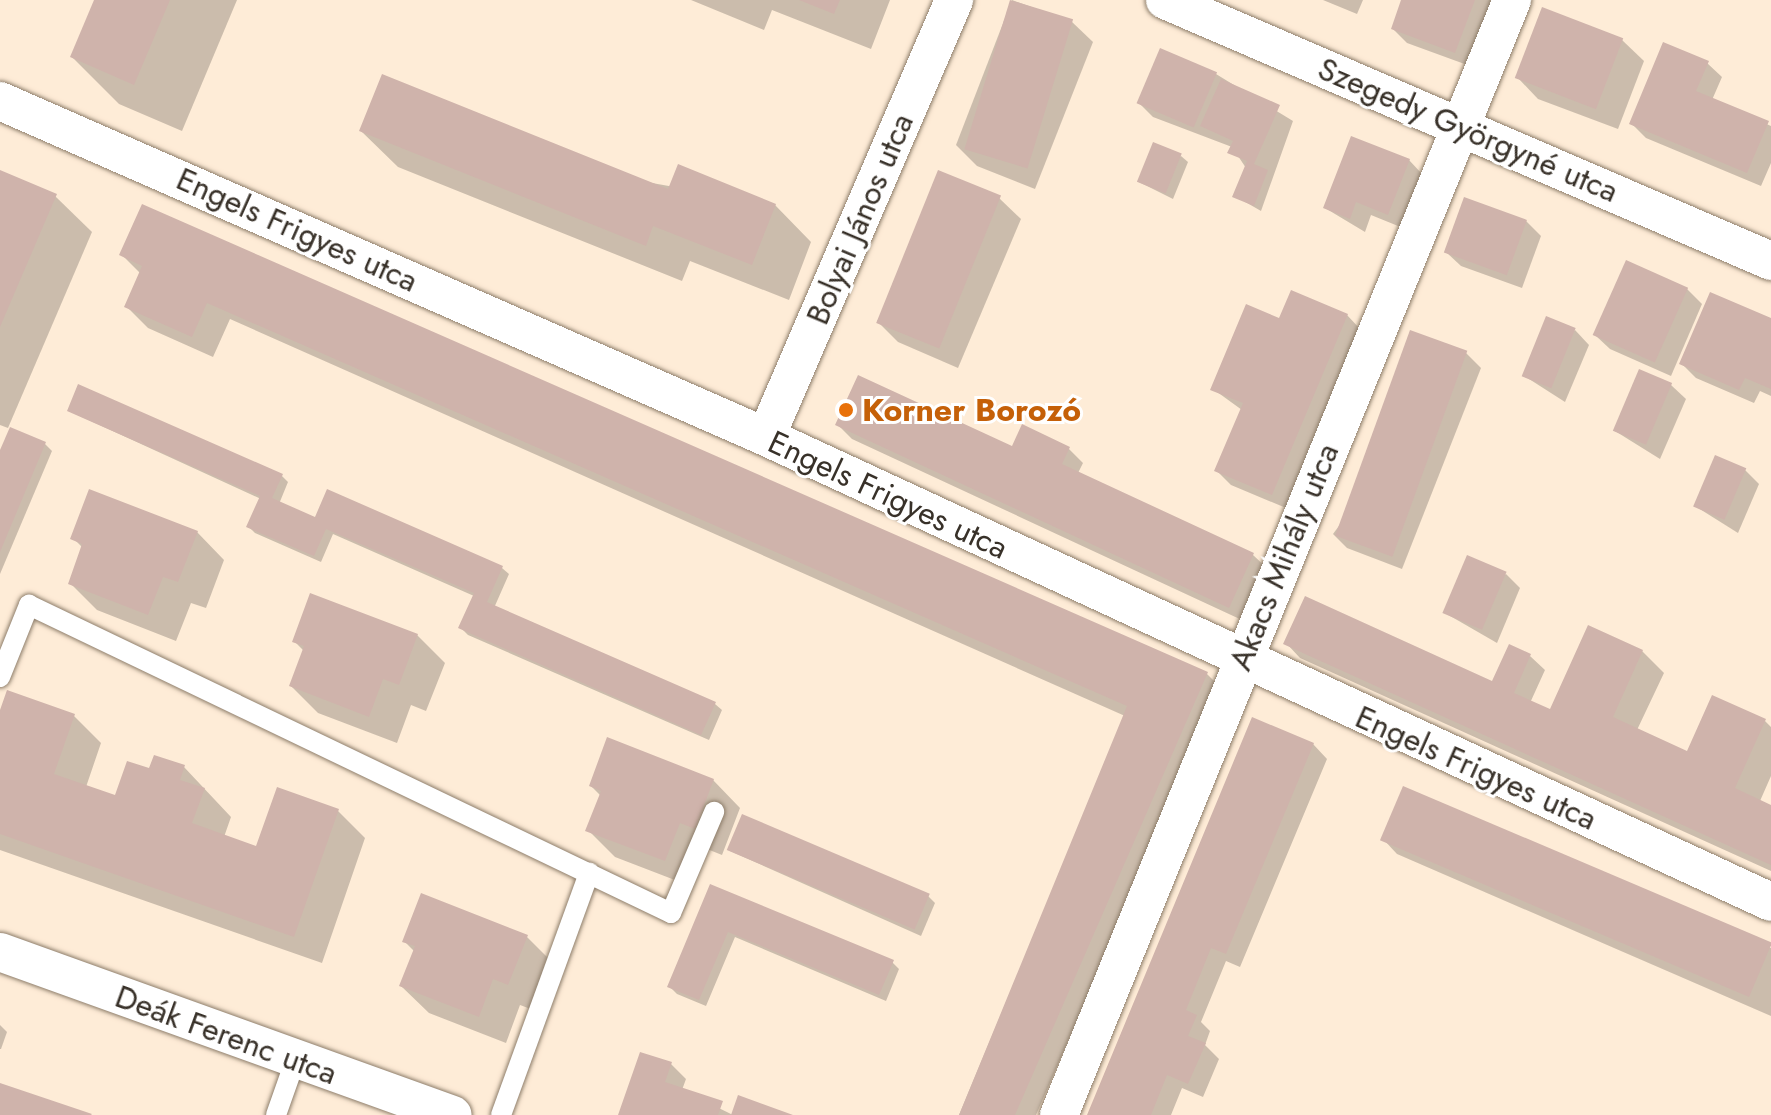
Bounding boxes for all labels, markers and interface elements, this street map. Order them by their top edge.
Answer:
street label: Szegedy Györgyné utca [1312,49,1624,211]
street label: Bolyai János utca [798,108,922,330]
street label: Engels Frigyes utca [171,160,423,300]
place label: Korner Borozó [862,391,1081,429]
marker: Korner Borozó [837,401,855,419]
street label: Engels Frigyes utca [762,423,1014,567]
street label: Akacs Mihály utca [1221,438,1347,676]
street label: Engels Frigyes utca [1350,698,1602,838]
street label: Deák Ferenc utca [110,977,342,1093]

